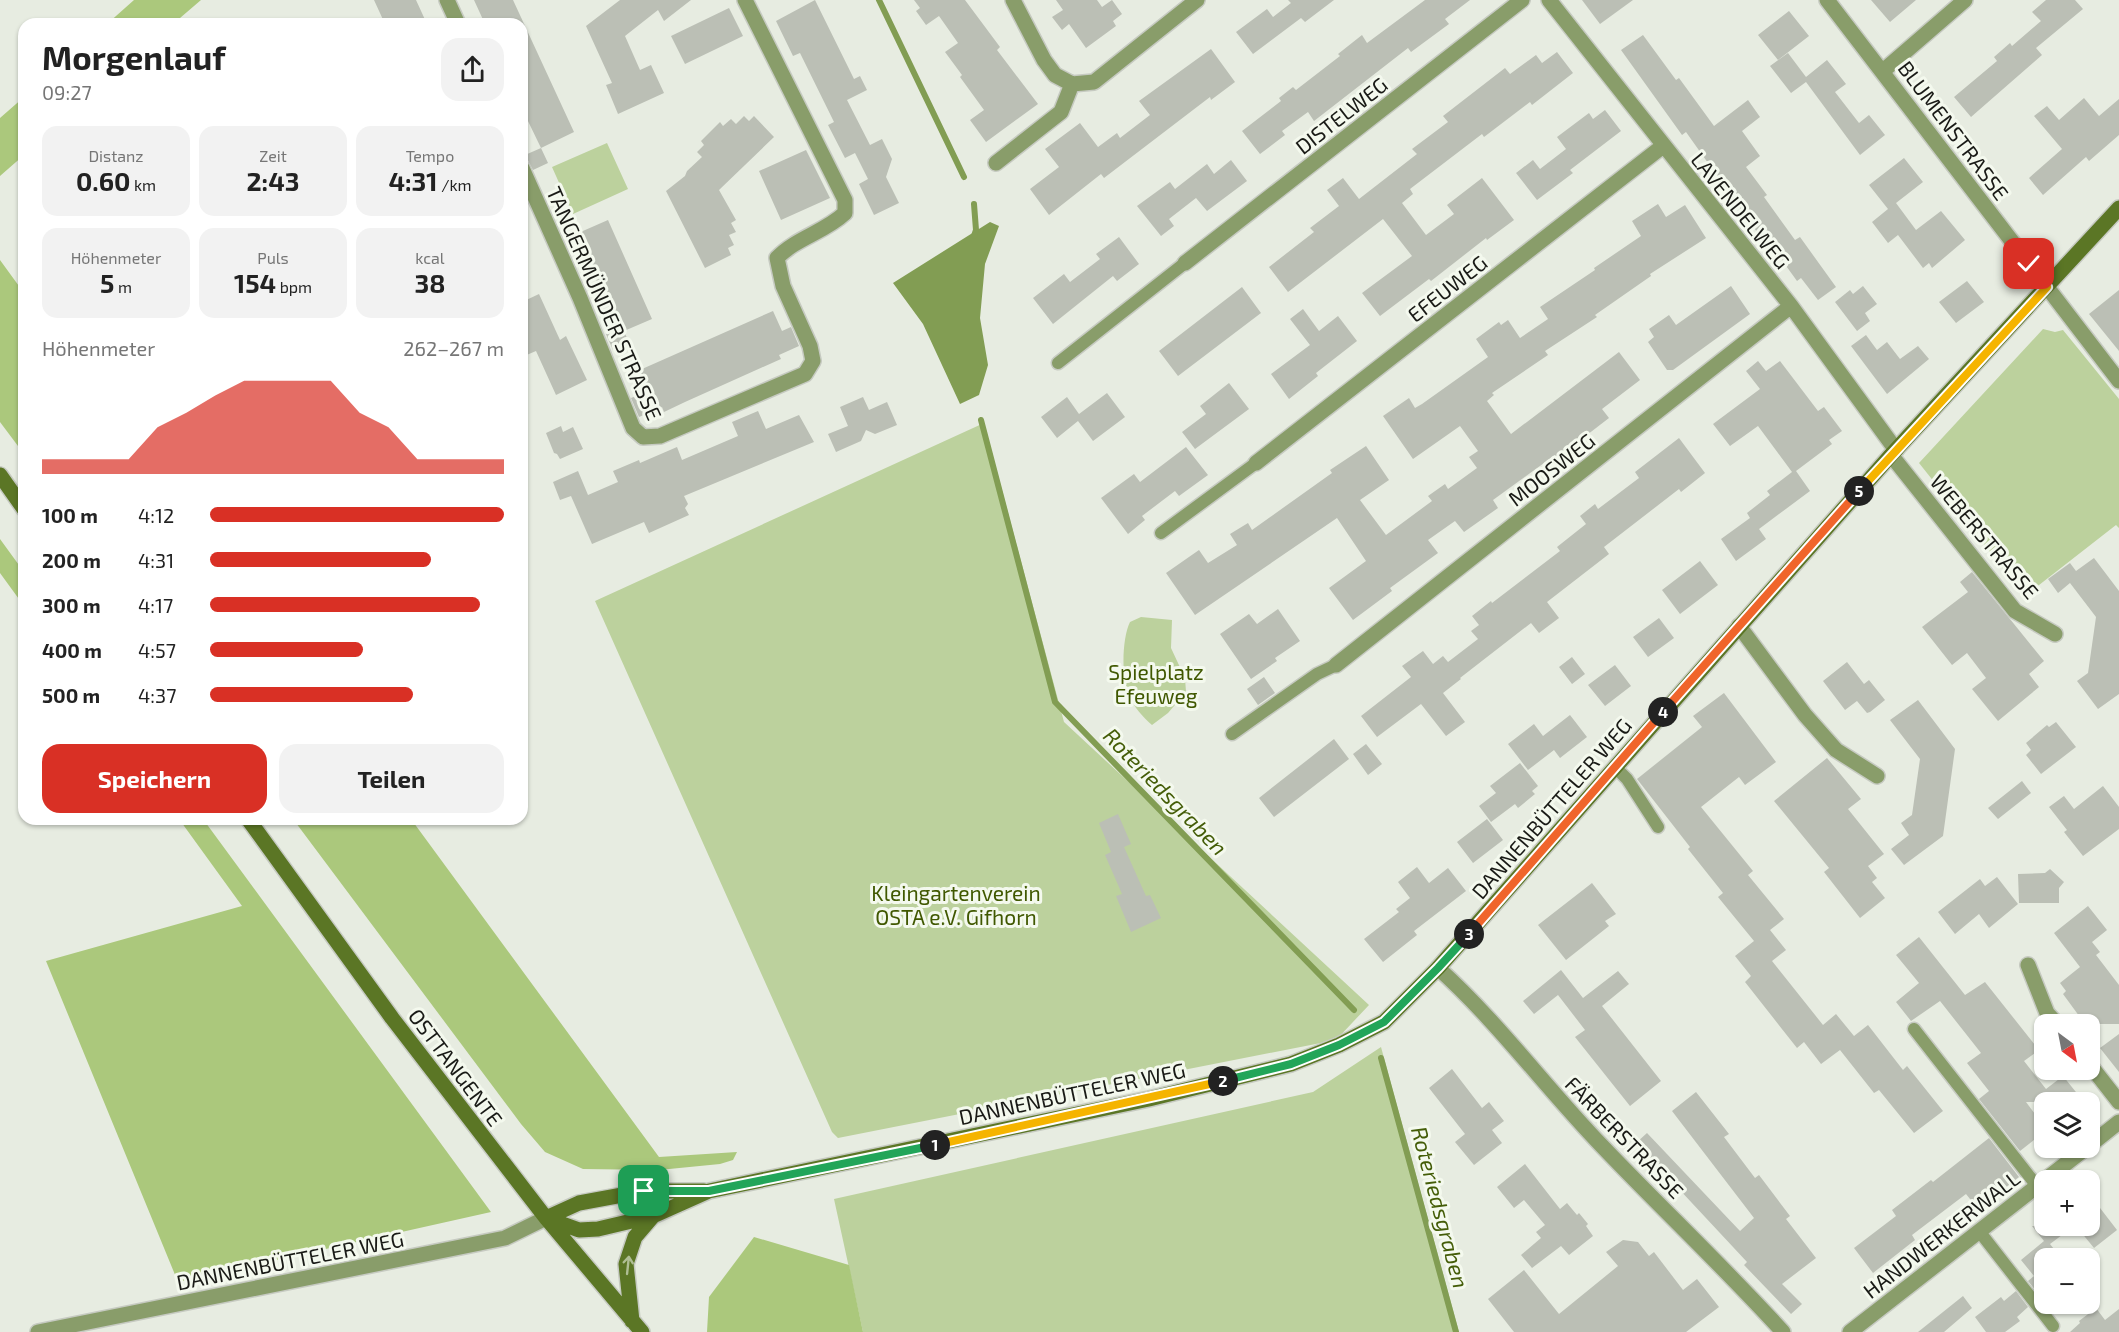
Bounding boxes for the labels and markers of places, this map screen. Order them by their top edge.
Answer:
pin [2003,238,2054,289]
pin: 5 [1844,476,1874,506]
pin: 4 [1648,697,1678,727]
pin: 3 [1454,919,1484,949]
pin: 2 [1208,1066,1238,1096]
pin: 1 [920,1130,950,1160]
pin [618,1165,669,1216]

